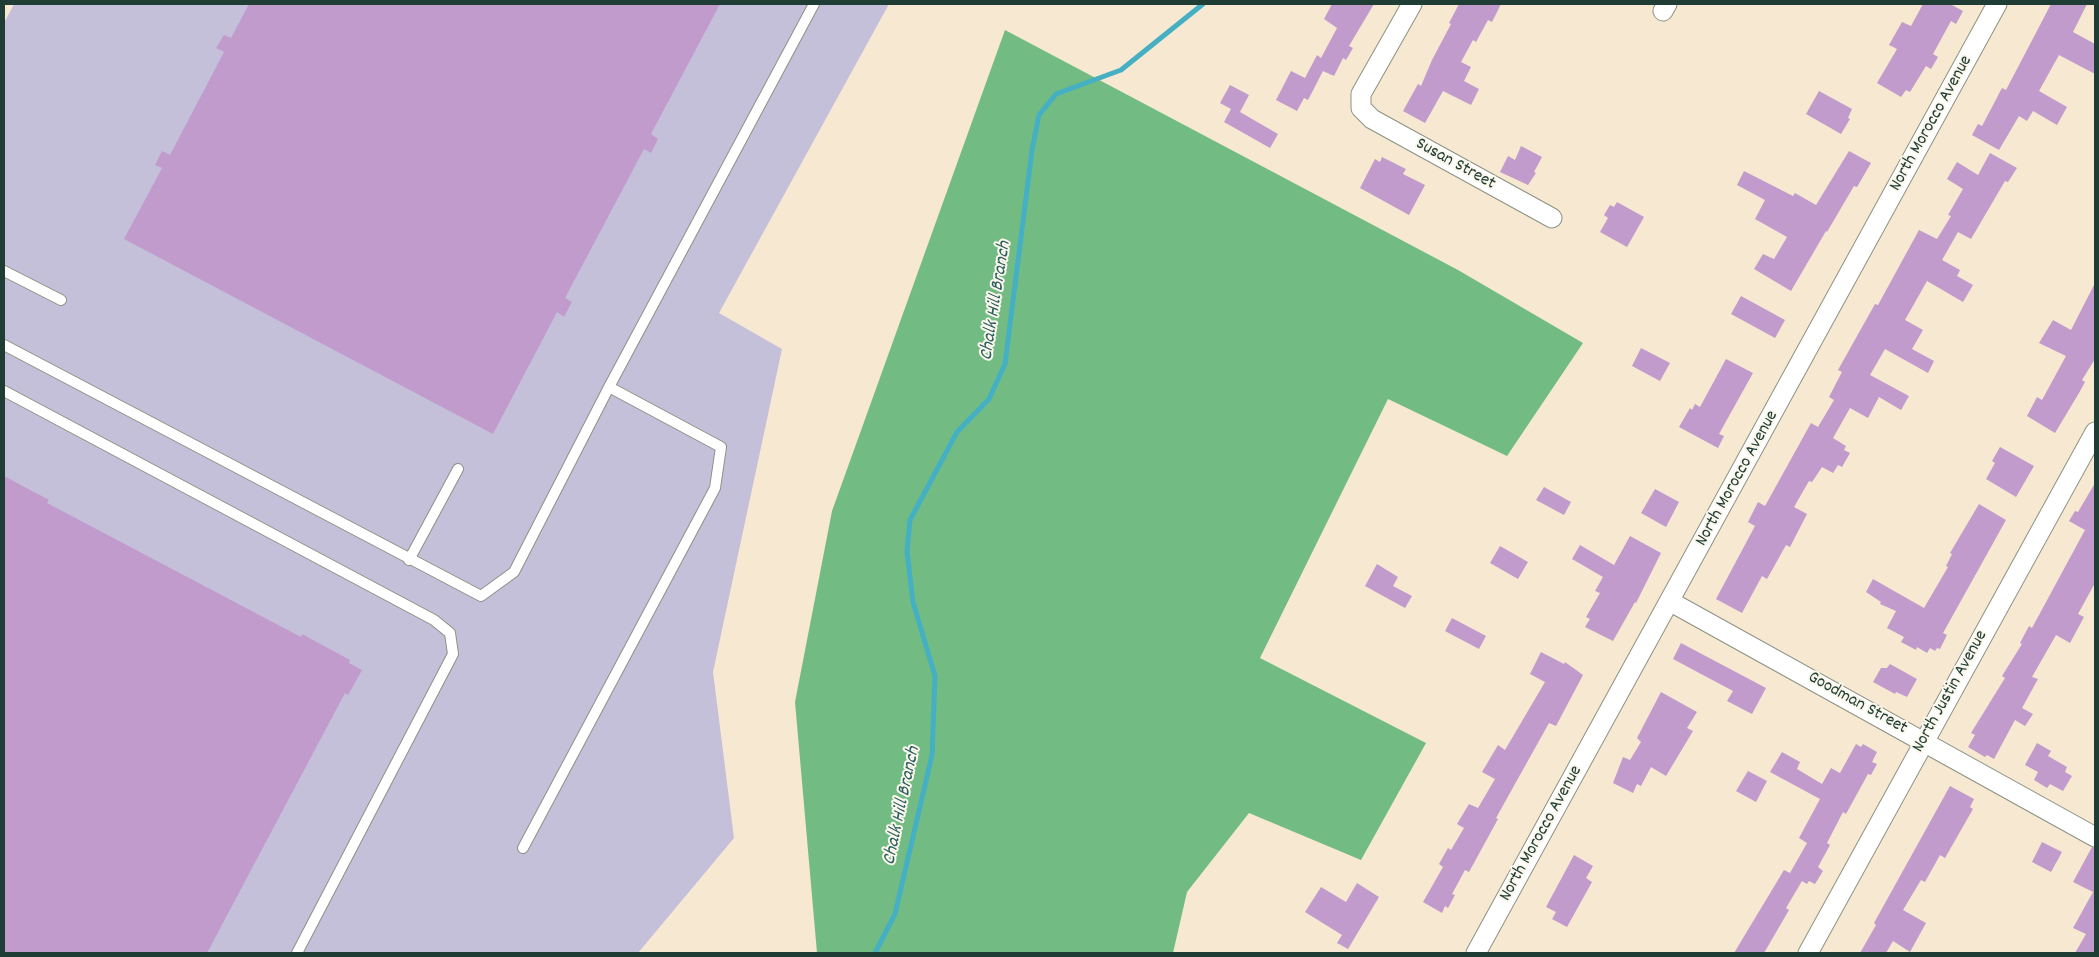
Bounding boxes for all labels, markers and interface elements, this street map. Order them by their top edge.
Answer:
street label: North Morocco Avenue [1886,52,1978,196]
street label: Susan Street [1411,134,1499,196]
water label: Chalk Hill Branch [976,240,1018,362]
street label: North Morocco Avenue [1692,407,1784,551]
street label: North Justin Avenue [1909,627,1993,757]
street label: Goodman Street [1803,668,1911,740]
water label: Chalk Hill Branch [879,745,927,867]
street label: North Morocco Avenue [1496,762,1588,906]

